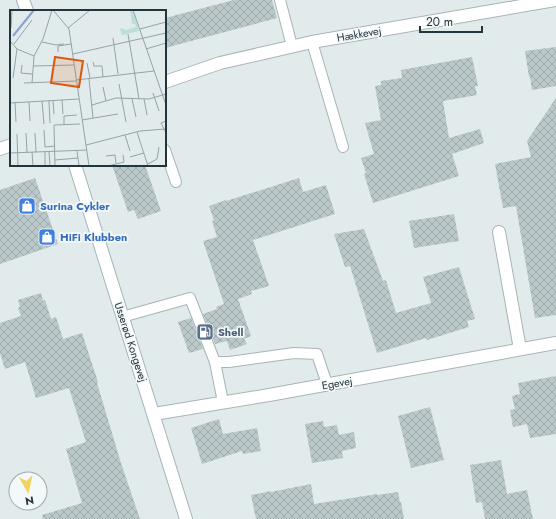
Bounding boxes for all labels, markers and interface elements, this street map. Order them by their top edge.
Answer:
scale bar [420,8,482,34]
inset map [10,10,166,166]
text: 20 m [426,13,453,31]
street label: Hækkevej [335,22,383,46]
shop icon: Surina Cykler [17,196,37,216]
place label: Surina Cykler [40,198,110,214]
shop icon: HiFi Klubben [37,227,57,247]
place label: HiFi Klubben [60,229,127,245]
street label: Usserød Kongevej [111,300,151,384]
fuel station icon: Shell [195,322,215,342]
place label: Shell [218,324,243,340]
street label: Egevej [320,372,354,394]
north arrow [8,471,48,511]
text: N [24,492,35,509]

